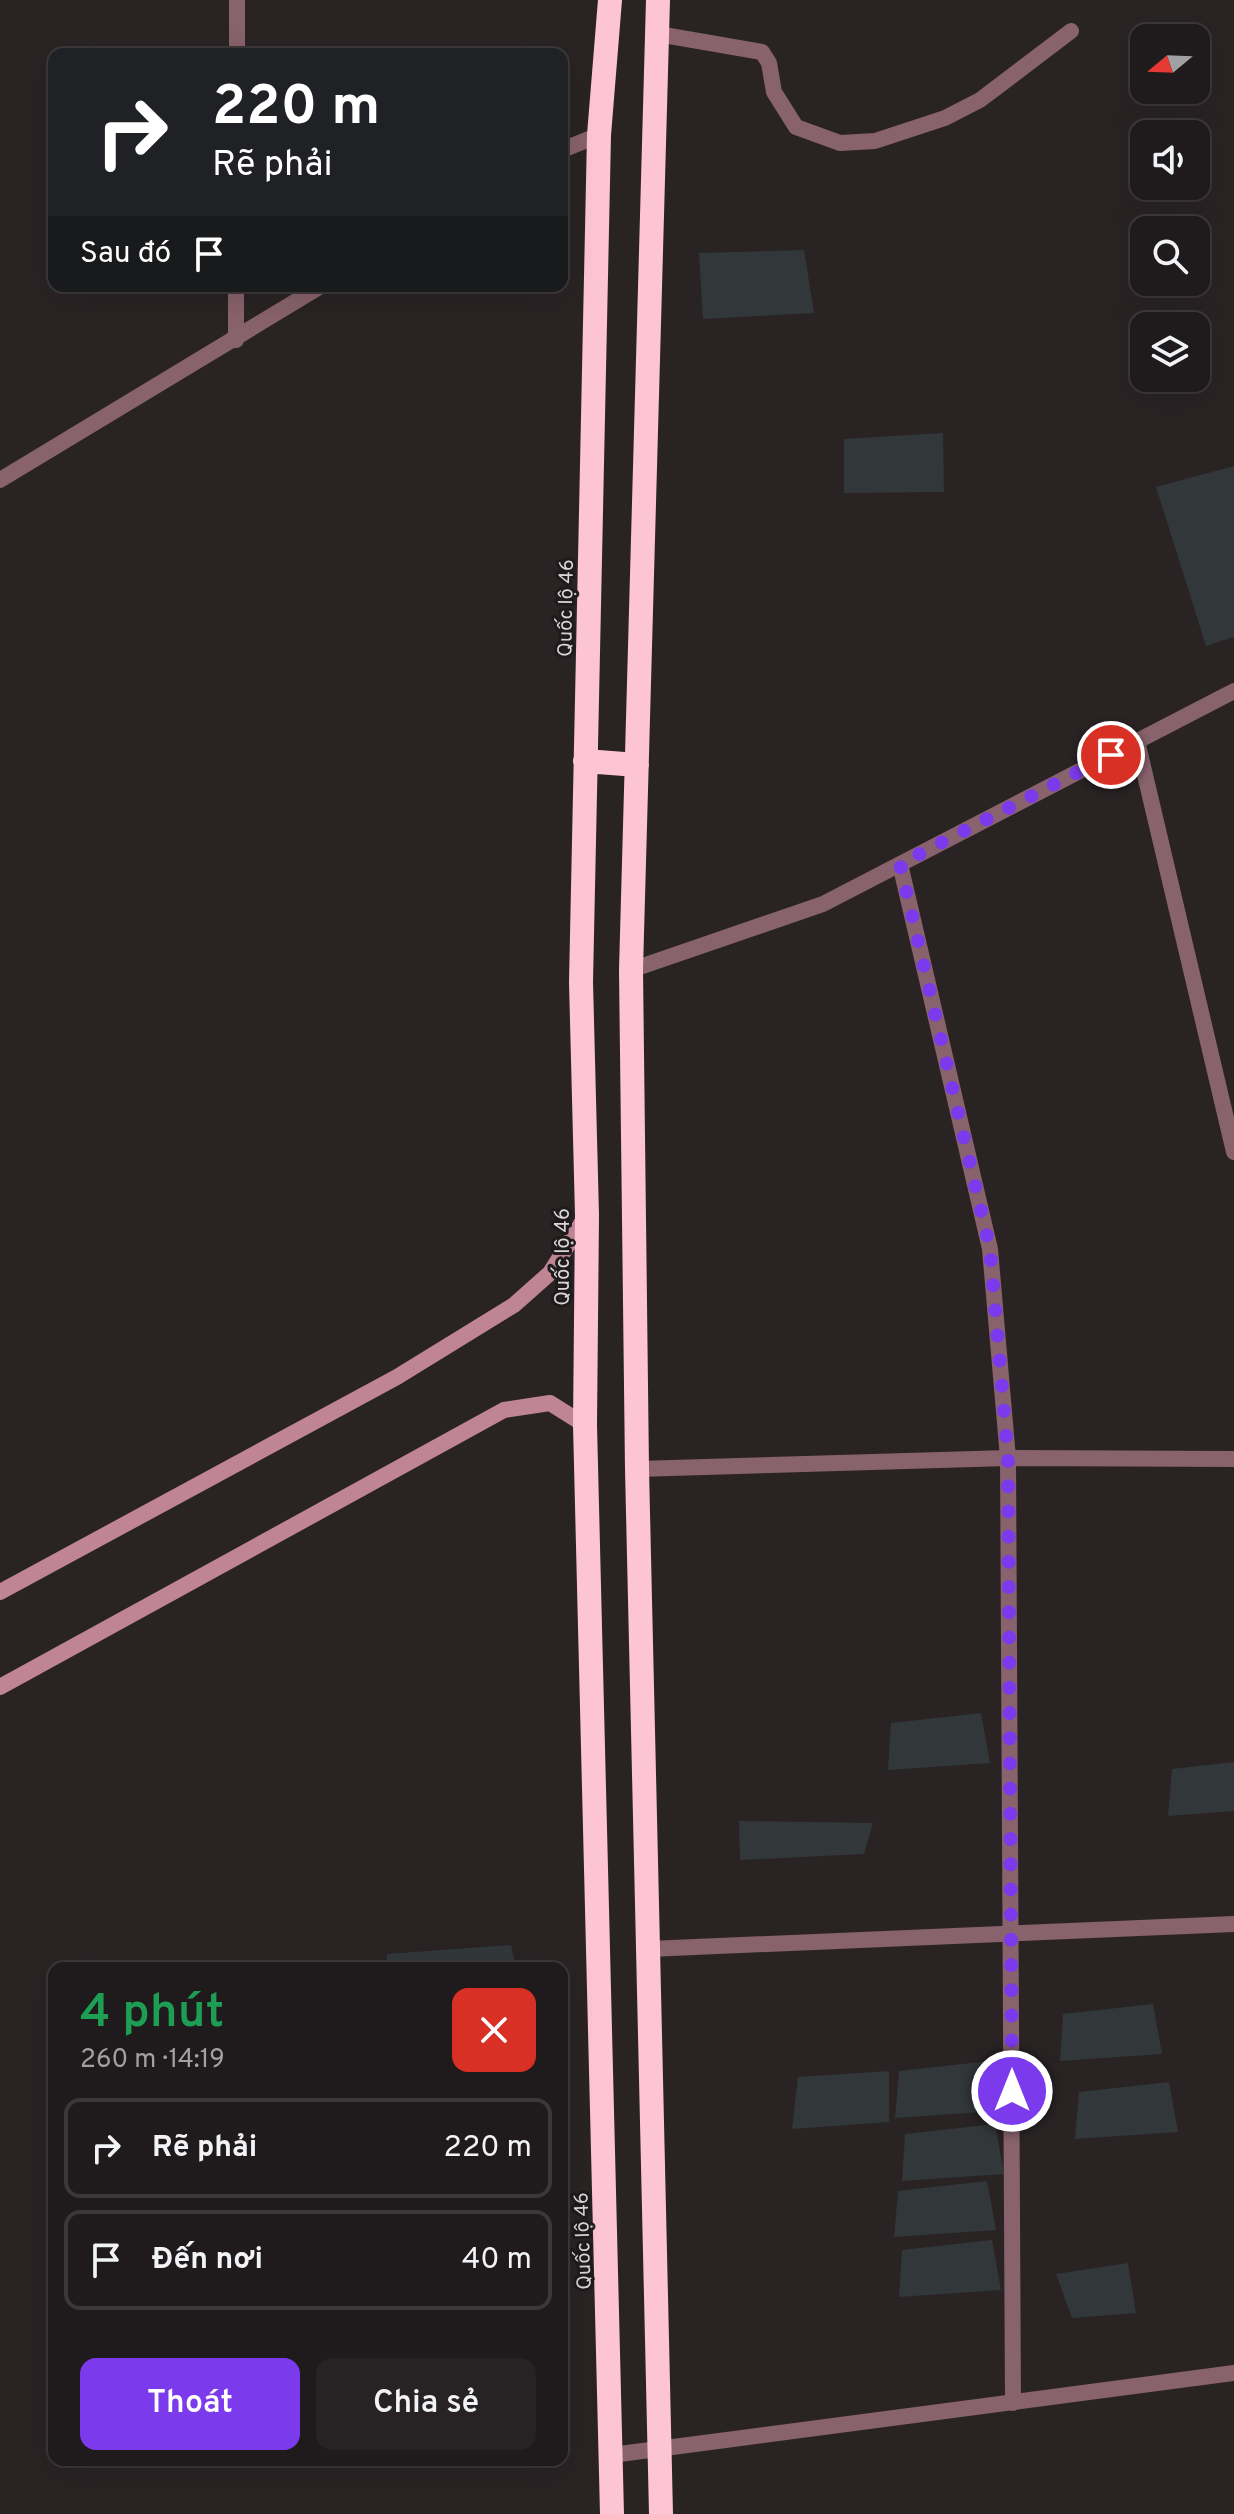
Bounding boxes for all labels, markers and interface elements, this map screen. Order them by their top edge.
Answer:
north arrow [1130,24,1210,104]
map controls [1130,24,1210,392]
text: 220 m [212,74,380,144]
icon: right [80,80,184,184]
button: sound [1130,120,1210,200]
text: Rẽ phải [212,143,333,189]
button: search [1130,216,1210,296]
icon: arrive [187,232,231,276]
text: Sau đó [80,236,171,273]
button: layers [1130,312,1210,392]
street label: Quốc lộ 46 [552,559,581,657]
pin [1077,721,1145,789]
icon: arrive [1089,733,1133,777]
street label: Quốc lộ 46 [550,1208,577,1306]
text: 4 phút [80,1984,224,2044]
button: close [452,1988,536,2072]
text: 260 m · 14:19 [80,2044,225,2077]
position arrow [970,2049,1054,2133]
icon: right [84,2126,128,2170]
text: Rẽ phải [152,2130,257,2167]
text: 220 m [444,2130,532,2167]
street label: Quốc lộ 46 [568,2192,599,2290]
icon: arrive [84,2238,128,2282]
text: Đến nơi [152,2242,263,2279]
text: 40 m [462,2242,532,2279]
button: Thoát [80,2358,300,2450]
button: Chia sẻ [316,2358,536,2450]

